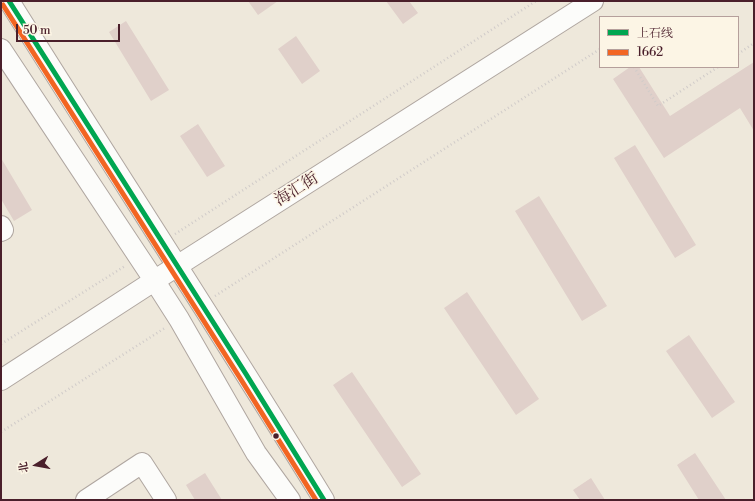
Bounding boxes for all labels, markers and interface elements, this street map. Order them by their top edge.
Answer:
scale bar [18,16,122,42]
legend [599,16,739,68]
text: 50 m [23,23,51,38]
text: 上石线 [637,26,673,41]
text: 1662 [637,45,663,60]
street label: 海汇街 [272,169,322,211]
unlabelled marker [271,431,281,441]
north arrow [16,445,56,485]
text: 北 [16,461,32,474]

